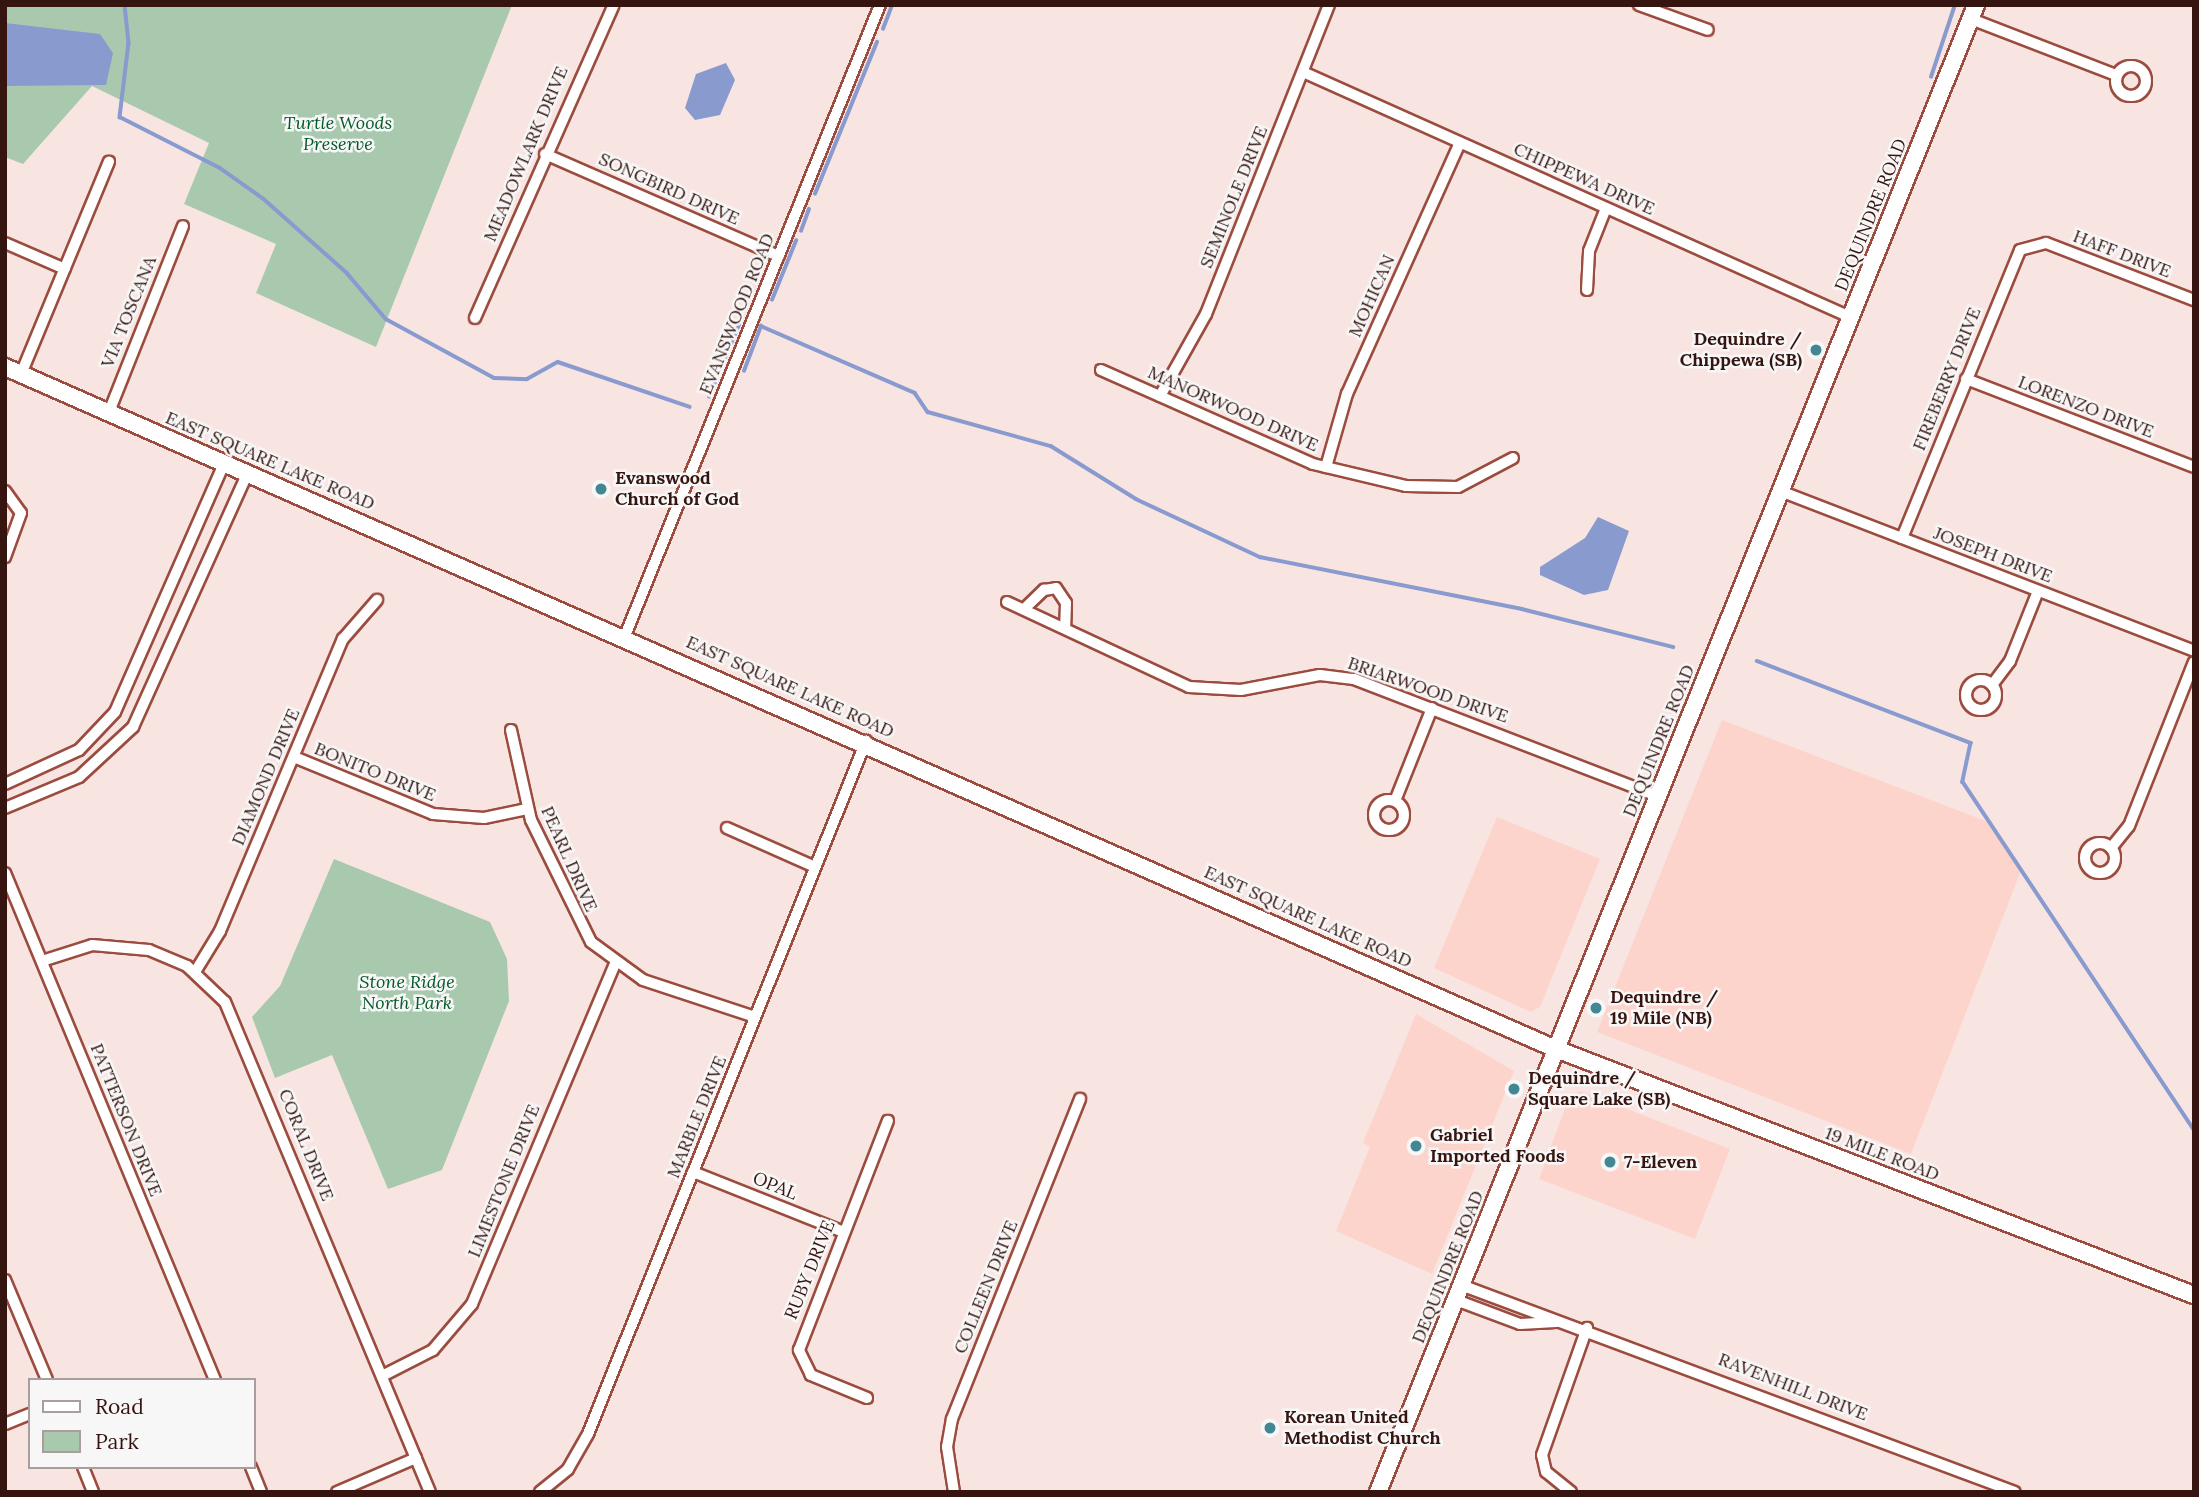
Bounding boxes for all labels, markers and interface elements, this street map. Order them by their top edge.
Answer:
street label: MEADOWLARK DRIVE [479,63,573,245]
park label: Turtle Woods Preserve [284,113,392,156]
street label: SEMINOLE DRIVE [1196,123,1272,271]
street label: DEQUINDRE ROAD [1831,136,1911,294]
street label: CHIPPEWA DRIVE [1510,138,1658,220]
street label: SONGBIRD DRIVE [595,148,743,230]
street label: HAFF DRIVE [2070,225,2174,283]
street label: EVANSWOOD ROAD [695,230,779,398]
street label: MOHICAN [1344,251,1400,341]
street label: VIA TOSCANA [97,253,161,371]
street label: FIREBERRY DRIVE [1908,304,1986,454]
place label: Dequindre / Chippewa (SB) [1680,329,1802,372]
marker: Dequindre / Chippewa (SB) [1808,342,1824,358]
street label: MANORWOOD DRIVE [1144,362,1322,456]
street label: LORENZO DRIVE [2015,371,2157,443]
street label: EAST SQUARE LAKE ROAD [162,407,378,515]
place label: Evanswood Church of God [615,468,739,510]
marker: Evanswood Church of God [593,481,609,497]
street label: JOSEPH DRIVE [1931,522,2055,588]
street label: EAST SQUARE LAKE ROAD [683,631,897,743]
street label: BRIARWOOD DRIVE [1345,652,1511,728]
street label: DEQUINDRE ROAD [1619,662,1699,820]
street label: DIAMOND DRIVE [227,705,305,849]
street label: BONITO DRIVE [311,738,439,806]
street label: PEARL DRIVE [536,803,602,915]
street label: EAST SQUARE LAKE ROAD [1201,861,1415,973]
park label: Stone Ridge North Park [359,972,455,1014]
place label: Dequindre / 19 Mile (NB) [1610,987,1718,1030]
marker: Dequindre / 19 Mile (NB) [1588,1000,1604,1016]
street label: PATTERSON DRIVE [85,1040,167,1200]
street label: MARBLE DRIVE [663,1053,731,1181]
place label: Dequindre / Square Lake (SB) [1528,1068,1670,1110]
marker: Dequindre / Square Lake (SB) [1506,1081,1522,1097]
street label: CORAL DRIVE [274,1086,338,1204]
street label: LIMESTONE DRIVE [463,1101,545,1261]
street label: 19 MILE ROAD [1822,1122,1942,1186]
place label: Gabriel Imported Foods [1430,1125,1565,1168]
marker: Gabriel Imported Foods [1408,1138,1424,1154]
place label: 7-Eleven [1624,1151,1697,1173]
marker: 7-Eleven [1602,1154,1618,1170]
street label: OPAL [750,1167,800,1205]
street label: DEQUINDRE ROAD [1408,1188,1488,1346]
street label: RUBY DRIVE [780,1217,840,1323]
street label: COLLEEN DRIVE [949,1217,1023,1357]
street label: RAVENHILL DRIVE [1715,1349,1871,1425]
legend [28,1378,256,1469]
text: Road [95,1393,144,1420]
place label: Korean United Methodist Church [1284,1407,1441,1450]
marker: Korean United Methodist Church [1262,1420,1278,1436]
text: Park [95,1428,139,1455]

